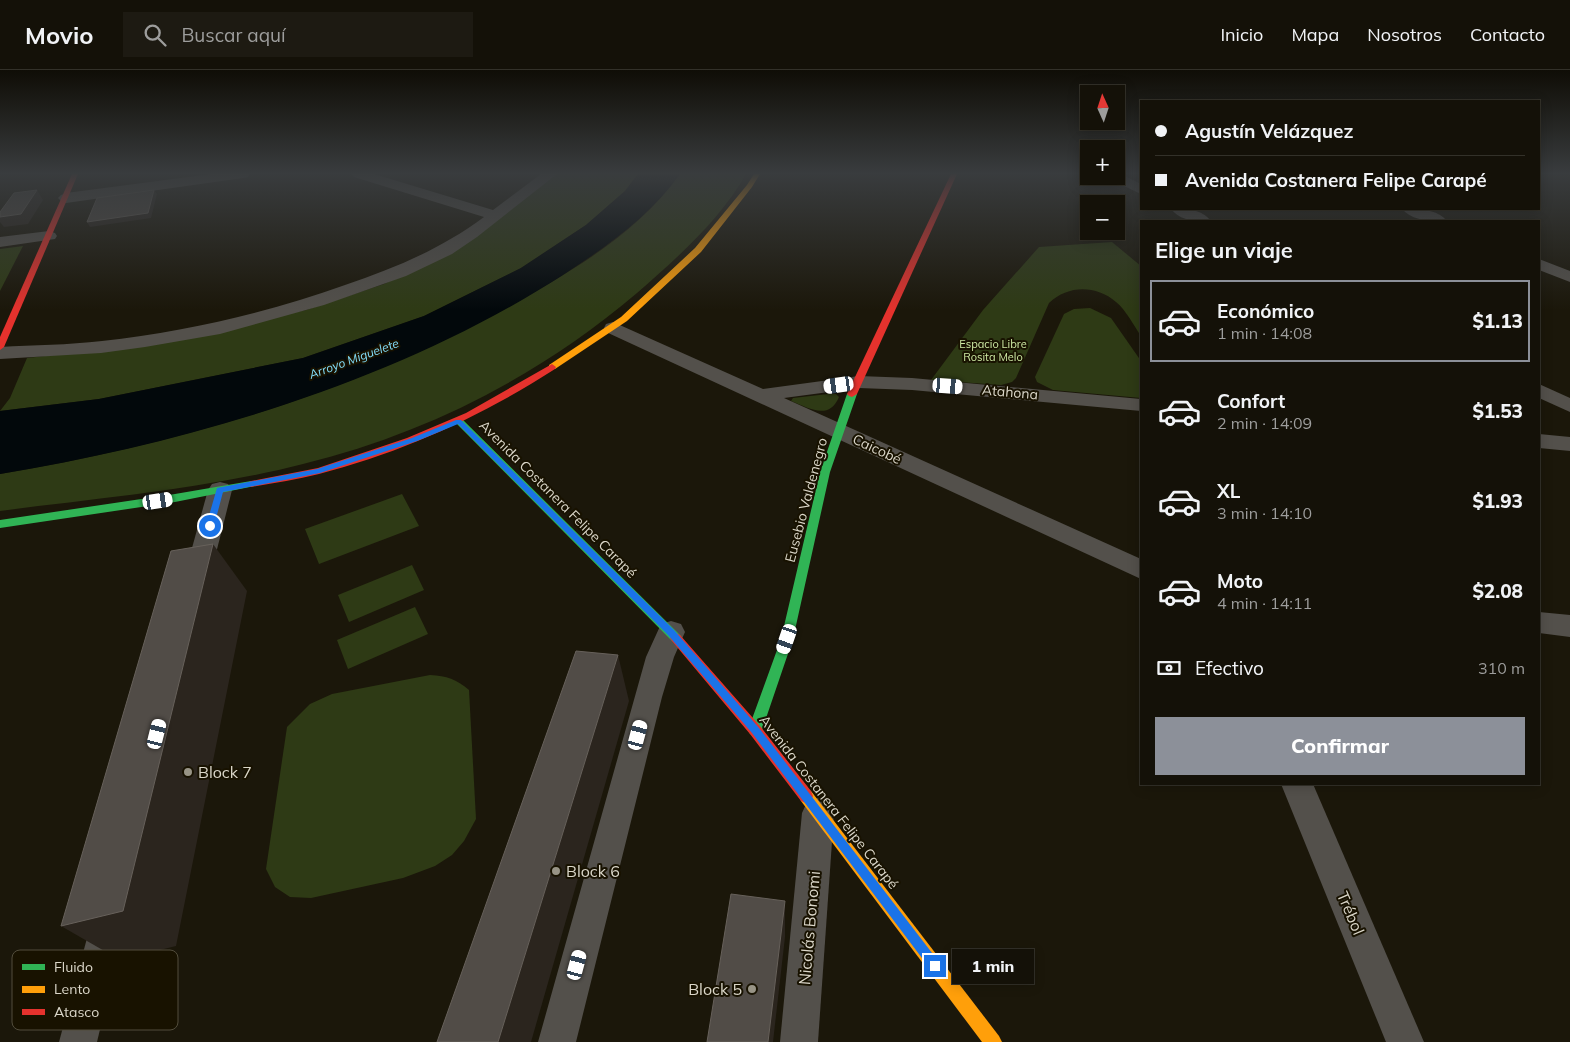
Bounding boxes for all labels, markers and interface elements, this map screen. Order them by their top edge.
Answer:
search box [123,12,473,57]
text: Movio [25,20,93,50]
icon: search [141,21,169,49]
text: Buscar aquí [181,23,286,47]
text: Inicio [1220,23,1263,46]
text: Mapa [1291,23,1339,46]
text: Nosotros [1367,23,1442,46]
text: Contacto [1470,23,1545,46]
north arrow [1080,85,1125,130]
map controls [1080,85,1125,240]
text: Agustín Velázquez [1185,119,1353,143]
button: + [1080,140,1125,185]
text: Avenida Costanera Felipe Carapé [1185,168,1487,192]
button: − [1080,195,1125,240]
text: Elige un viaje [1155,236,1293,264]
icon: car [1157,299,1202,344]
text: Económico [1217,299,1314,323]
text: $1.13 [1472,309,1523,333]
text: 1 min · 14:08 [1217,323,1312,343]
water label: Arroyo Miguelete [306,335,401,382]
park label: Espacio Libre Rosita Melo [959,337,1027,364]
car [823,375,854,395]
car [932,377,963,395]
street label: Atahona [981,381,1039,403]
icon: car [1157,389,1202,434]
text: Confort [1217,389,1285,413]
text: $1.53 [1472,399,1523,423]
text: 2 min · 14:09 [1217,413,1312,433]
street label: Avenida Costanera Felipe Carapé [475,416,641,582]
street label: Caicobé [850,430,904,468]
street label: Eusebio Valdenegro [781,436,831,564]
icon: car [1157,479,1202,524]
text: XL [1217,479,1240,503]
text: $1.93 [1472,489,1523,513]
car [142,491,173,511]
text: 3 min · 14:10 [1217,503,1312,523]
route start [199,515,221,537]
icon: car [1157,569,1202,614]
text: Moto [1217,569,1263,593]
text: $2.08 [1472,579,1523,603]
text: 4 min · 14:11 [1217,593,1312,613]
car [775,622,798,656]
icon: cash [1155,654,1183,682]
text: Efectivo [1195,656,1264,680]
text: 310 m [1478,658,1525,678]
street label: Avenida Costanera Felipe Carapé [755,711,903,893]
button: Confirmar [1155,717,1525,775]
car [146,718,167,750]
car [626,719,649,751]
place label: Block 7 [198,762,252,782]
marker: Block 7 [182,766,194,778]
place label: Block 6 [566,861,620,881]
marker: Block 6 [550,865,562,877]
street label: Nicolás Bonomi [794,870,824,986]
street label: Trébol [1333,888,1369,938]
callout: 1 min [952,948,1035,984]
car [565,949,588,981]
legend [12,950,178,1030]
route end [924,955,946,977]
text: 1 min [972,956,1014,976]
text: Fluido [54,958,93,976]
place label: Block 5 [688,979,742,999]
text: Lento [54,980,90,998]
marker: Block 5 [746,983,758,995]
text: Atasco [54,1003,99,1021]

